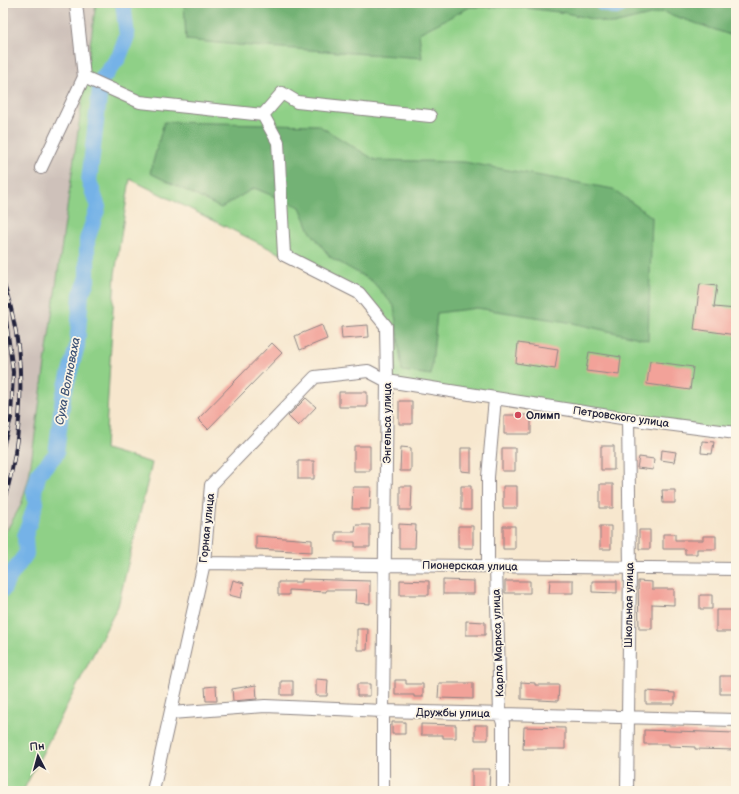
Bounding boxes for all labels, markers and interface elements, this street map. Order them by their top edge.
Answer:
water label: Суха Волноваха [52,336,84,426]
street label: Энгельса улица [381,382,394,464]
street label: Петровского улица [572,404,671,430]
place label: Олимп [526,409,560,422]
marker: Олимп [513,410,523,420]
street label: Горная улица [197,492,217,564]
street label: Пионерская улица [422,559,518,573]
street label: Школьная улица [622,561,636,648]
street label: Карла Маркса улица [490,588,506,697]
street label: Дружбы улица [416,706,491,720]
north arrow [18,736,58,776]
text: Пн [29,739,45,754]

